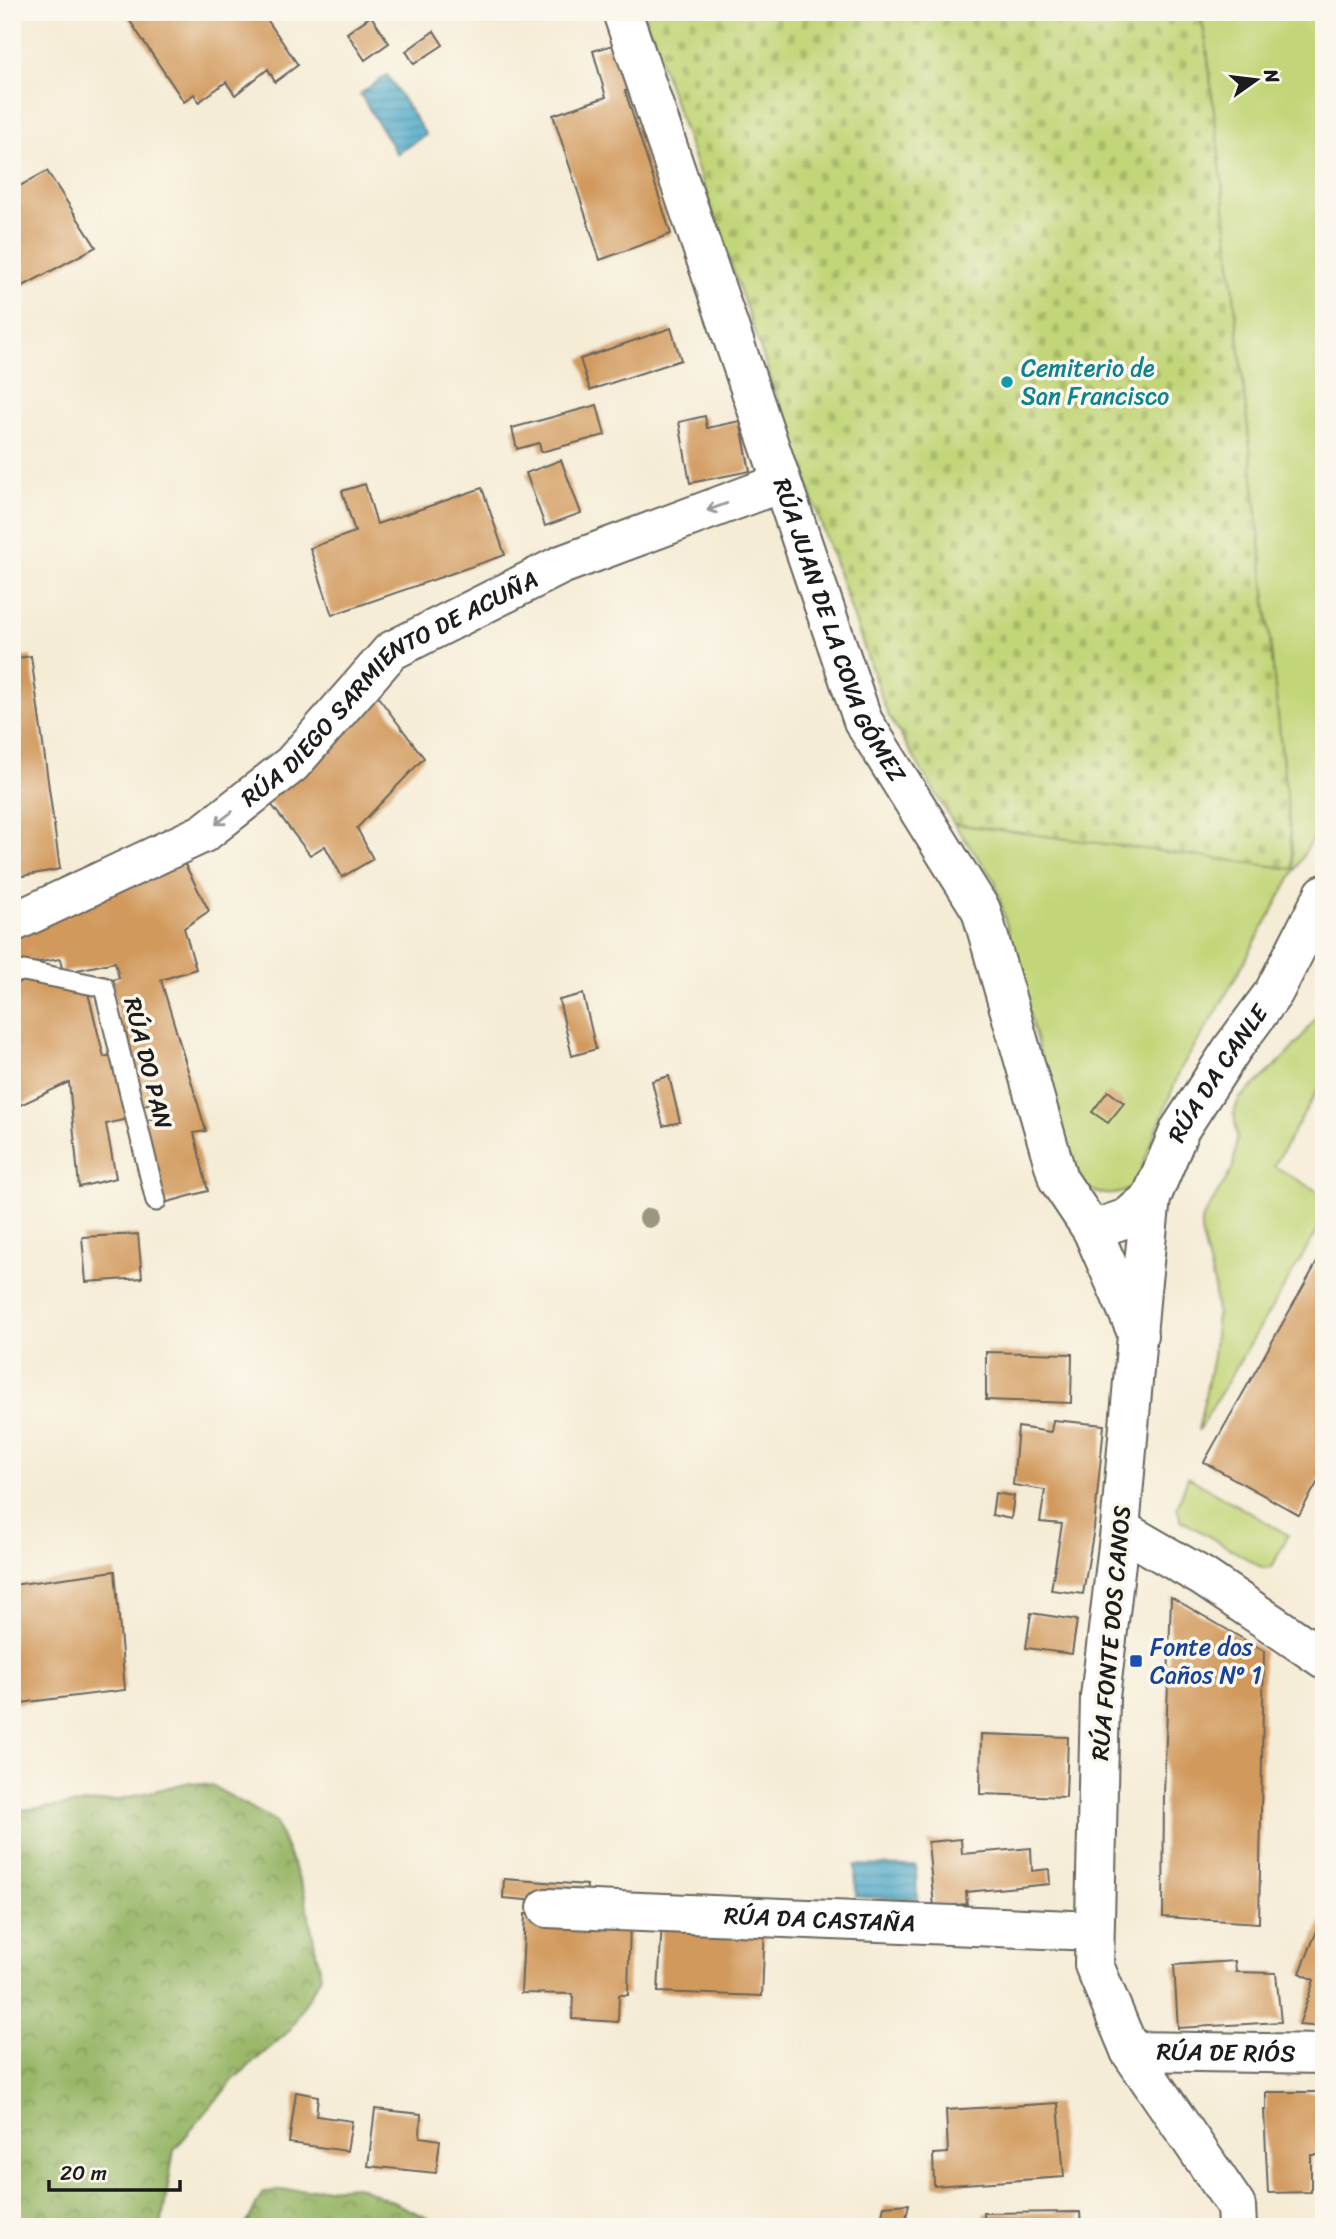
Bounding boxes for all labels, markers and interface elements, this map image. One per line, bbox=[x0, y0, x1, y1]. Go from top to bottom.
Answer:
north arrow bbox=[1220, 46, 1290, 116]
text: N bbox=[1254, 65, 1290, 87]
place label: Cemiterio de San Francisco bbox=[1021, 347, 1169, 417]
marker: Cemiterio de San Francisco bbox=[999, 374, 1015, 390]
street label: RÚA JUAN DE LA COVA GÓMEZ bbox=[761, 472, 918, 792]
one-way arrow bbox=[707, 502, 729, 514]
street label: RÚA DIEGO SARMIENTO DE ACUÑA bbox=[231, 559, 546, 818]
one-way arrow bbox=[215, 811, 233, 826]
street label: RÚA DO PAN bbox=[111, 993, 185, 1134]
street label: RÚA DA CANLE bbox=[1156, 994, 1280, 1149]
street label: RÚA FONTE DOS CANOS bbox=[1079, 1504, 1143, 1762]
place label: Fonte dos Caños Nº 1 bbox=[1150, 1626, 1262, 1696]
marker: Fonte dos Caños Nº 1 bbox=[1128, 1653, 1144, 1669]
street label: RÚA DA CASTAÑA bbox=[723, 1894, 916, 1944]
street label: RÚA DE RIÓS bbox=[1156, 2030, 1296, 2075]
scale bar bbox=[49, 2148, 180, 2192]
text: 20 m bbox=[60, 2154, 107, 2192]

